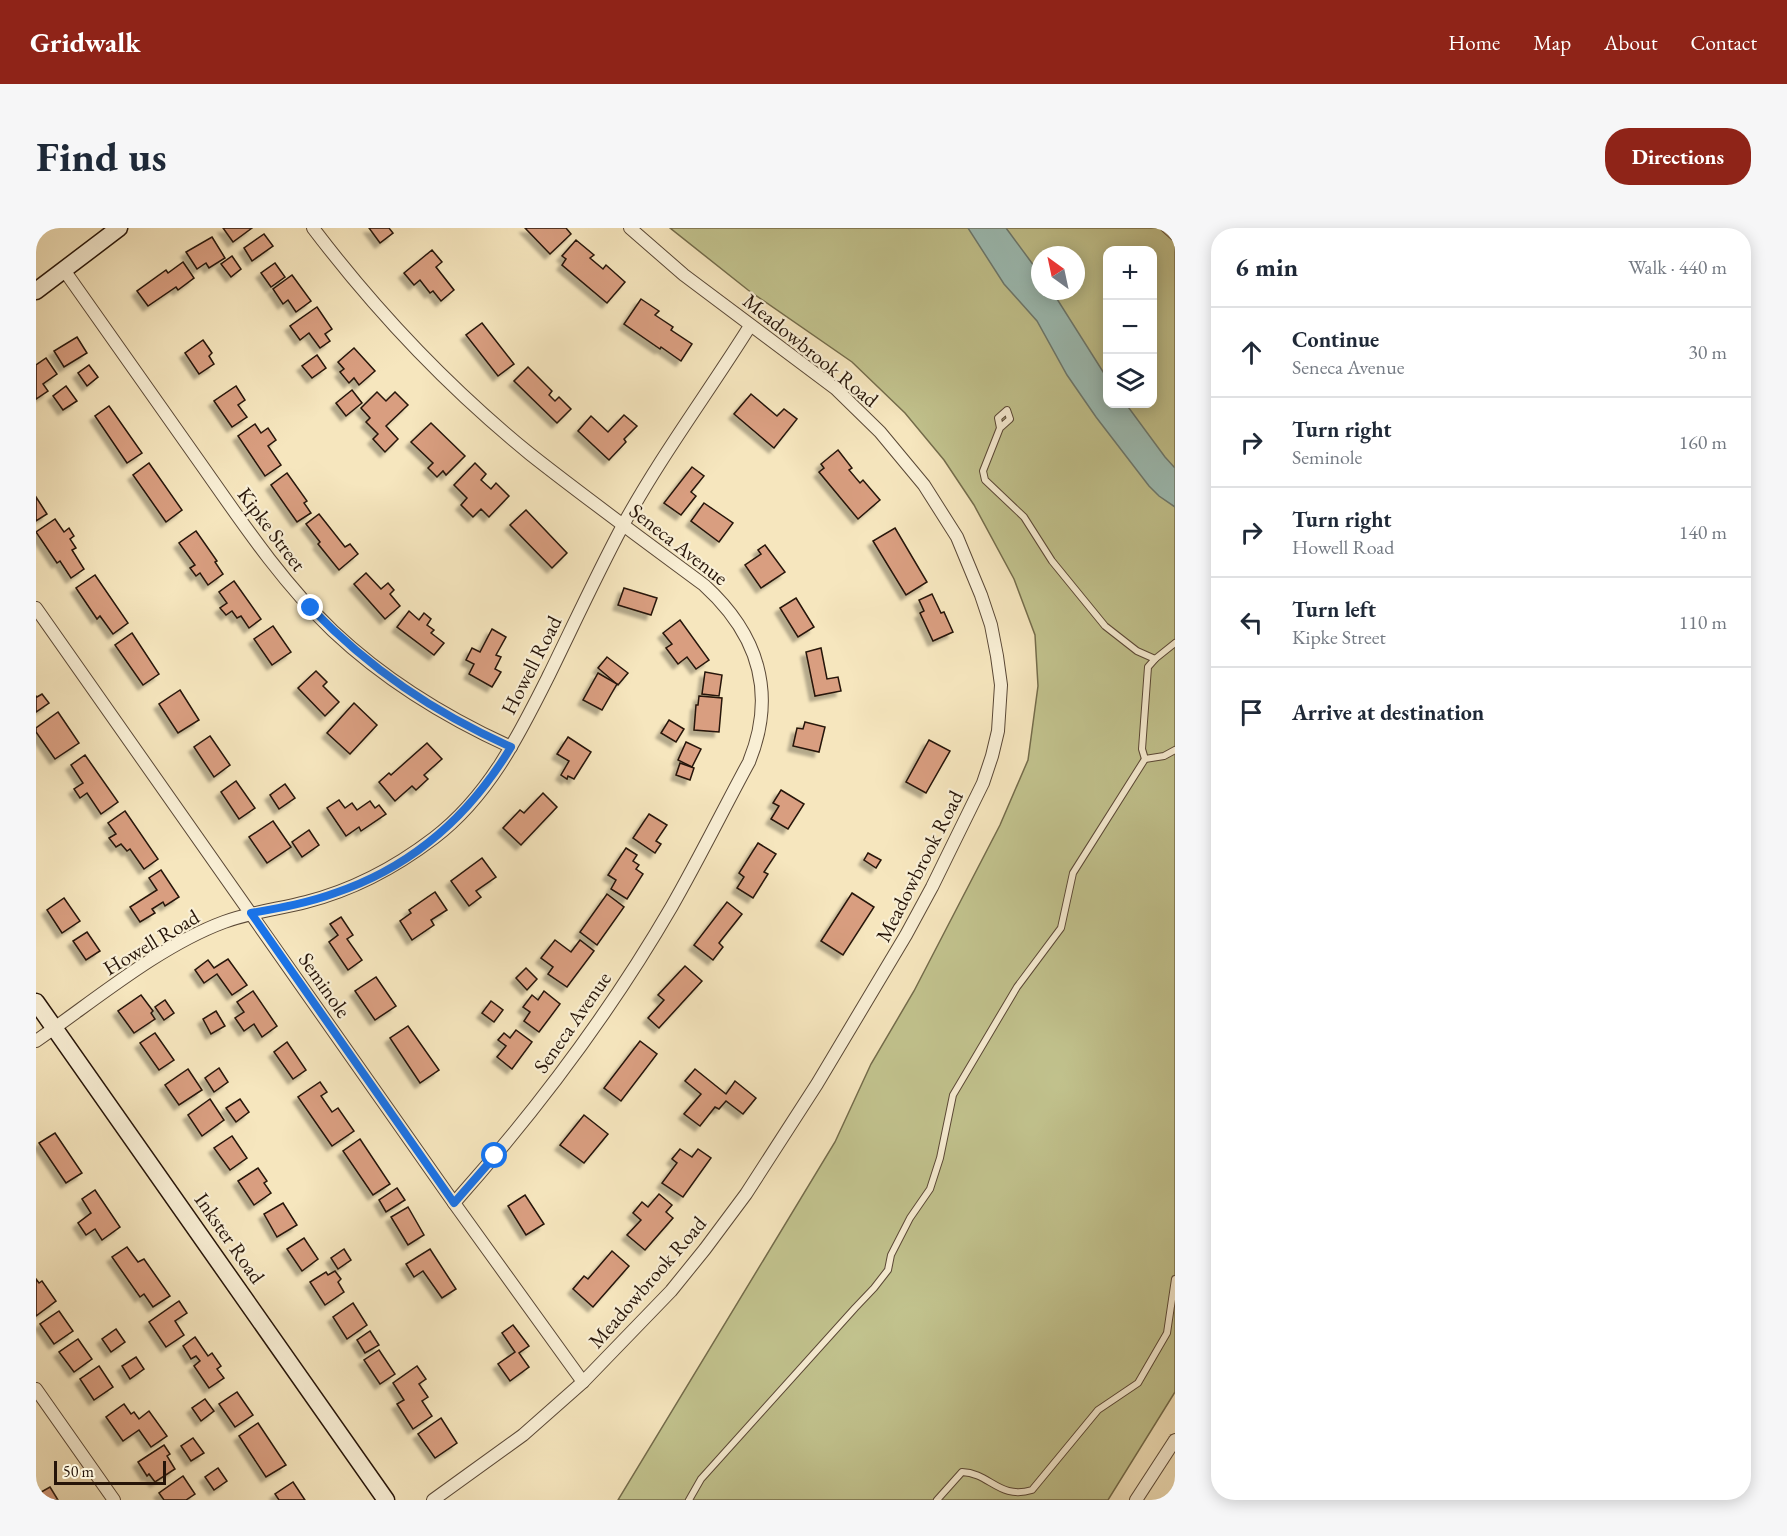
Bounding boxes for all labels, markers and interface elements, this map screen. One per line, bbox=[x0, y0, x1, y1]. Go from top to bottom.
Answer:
text: Gridwalk bbox=[30, 24, 141, 60]
text: Home bbox=[1448, 29, 1500, 56]
text: Map bbox=[1533, 29, 1571, 56]
text: About bbox=[1604, 29, 1657, 56]
text: Contact bbox=[1690, 29, 1757, 56]
button: Directions bbox=[1605, 128, 1751, 185]
text: Find us bbox=[36, 129, 167, 184]
north arrow bbox=[1031, 246, 1085, 300]
map controls bbox=[1103, 246, 1157, 408]
button: + bbox=[1103, 246, 1157, 300]
text: 6 min bbox=[1235, 250, 1298, 284]
text: Walk · 440 m bbox=[1628, 254, 1727, 280]
street label: Meadowbrook Road bbox=[738, 287, 884, 413]
button: − bbox=[1103, 300, 1157, 354]
text: Continue bbox=[1292, 325, 1379, 354]
icon: ahead bbox=[1235, 336, 1268, 369]
text: 30 m bbox=[1688, 339, 1727, 365]
button: layers bbox=[1103, 354, 1157, 408]
text: Seneca Avenue bbox=[1292, 354, 1404, 380]
text: Turn right bbox=[1292, 415, 1391, 444]
icon: right bbox=[1235, 426, 1268, 459]
text: 160 m bbox=[1679, 429, 1727, 455]
text: Seminole bbox=[1292, 444, 1362, 470]
street label: Kipke Street bbox=[232, 482, 313, 577]
street label: Seneca Avenue bbox=[624, 497, 734, 591]
text: Turn right bbox=[1292, 505, 1391, 534]
icon: right bbox=[1235, 516, 1268, 549]
text: 140 m bbox=[1679, 519, 1727, 545]
text: Howell Road bbox=[1292, 534, 1394, 560]
route end bbox=[297, 594, 323, 620]
text: Turn left bbox=[1292, 595, 1376, 624]
icon: left bbox=[1235, 606, 1268, 639]
text: 110 m bbox=[1679, 609, 1727, 635]
street label: Howell Road bbox=[495, 611, 568, 719]
text: Kipke Street bbox=[1292, 624, 1386, 650]
icon: arrive bbox=[1235, 696, 1268, 729]
text: Arrive at destination bbox=[1292, 698, 1484, 727]
street label: Meadowbrook Road bbox=[869, 785, 969, 946]
street label: Howell Road bbox=[98, 903, 204, 981]
street label: Seminole bbox=[293, 947, 357, 1023]
street label: Seneca Avenue bbox=[527, 966, 617, 1078]
route start bbox=[481, 1142, 507, 1168]
street label: Inkster Road bbox=[189, 1187, 271, 1289]
street label: Meadowbrook Road bbox=[582, 1210, 712, 1354]
scale bar bbox=[54, 1458, 166, 1486]
text: 50 m bbox=[63, 1461, 94, 1482]

